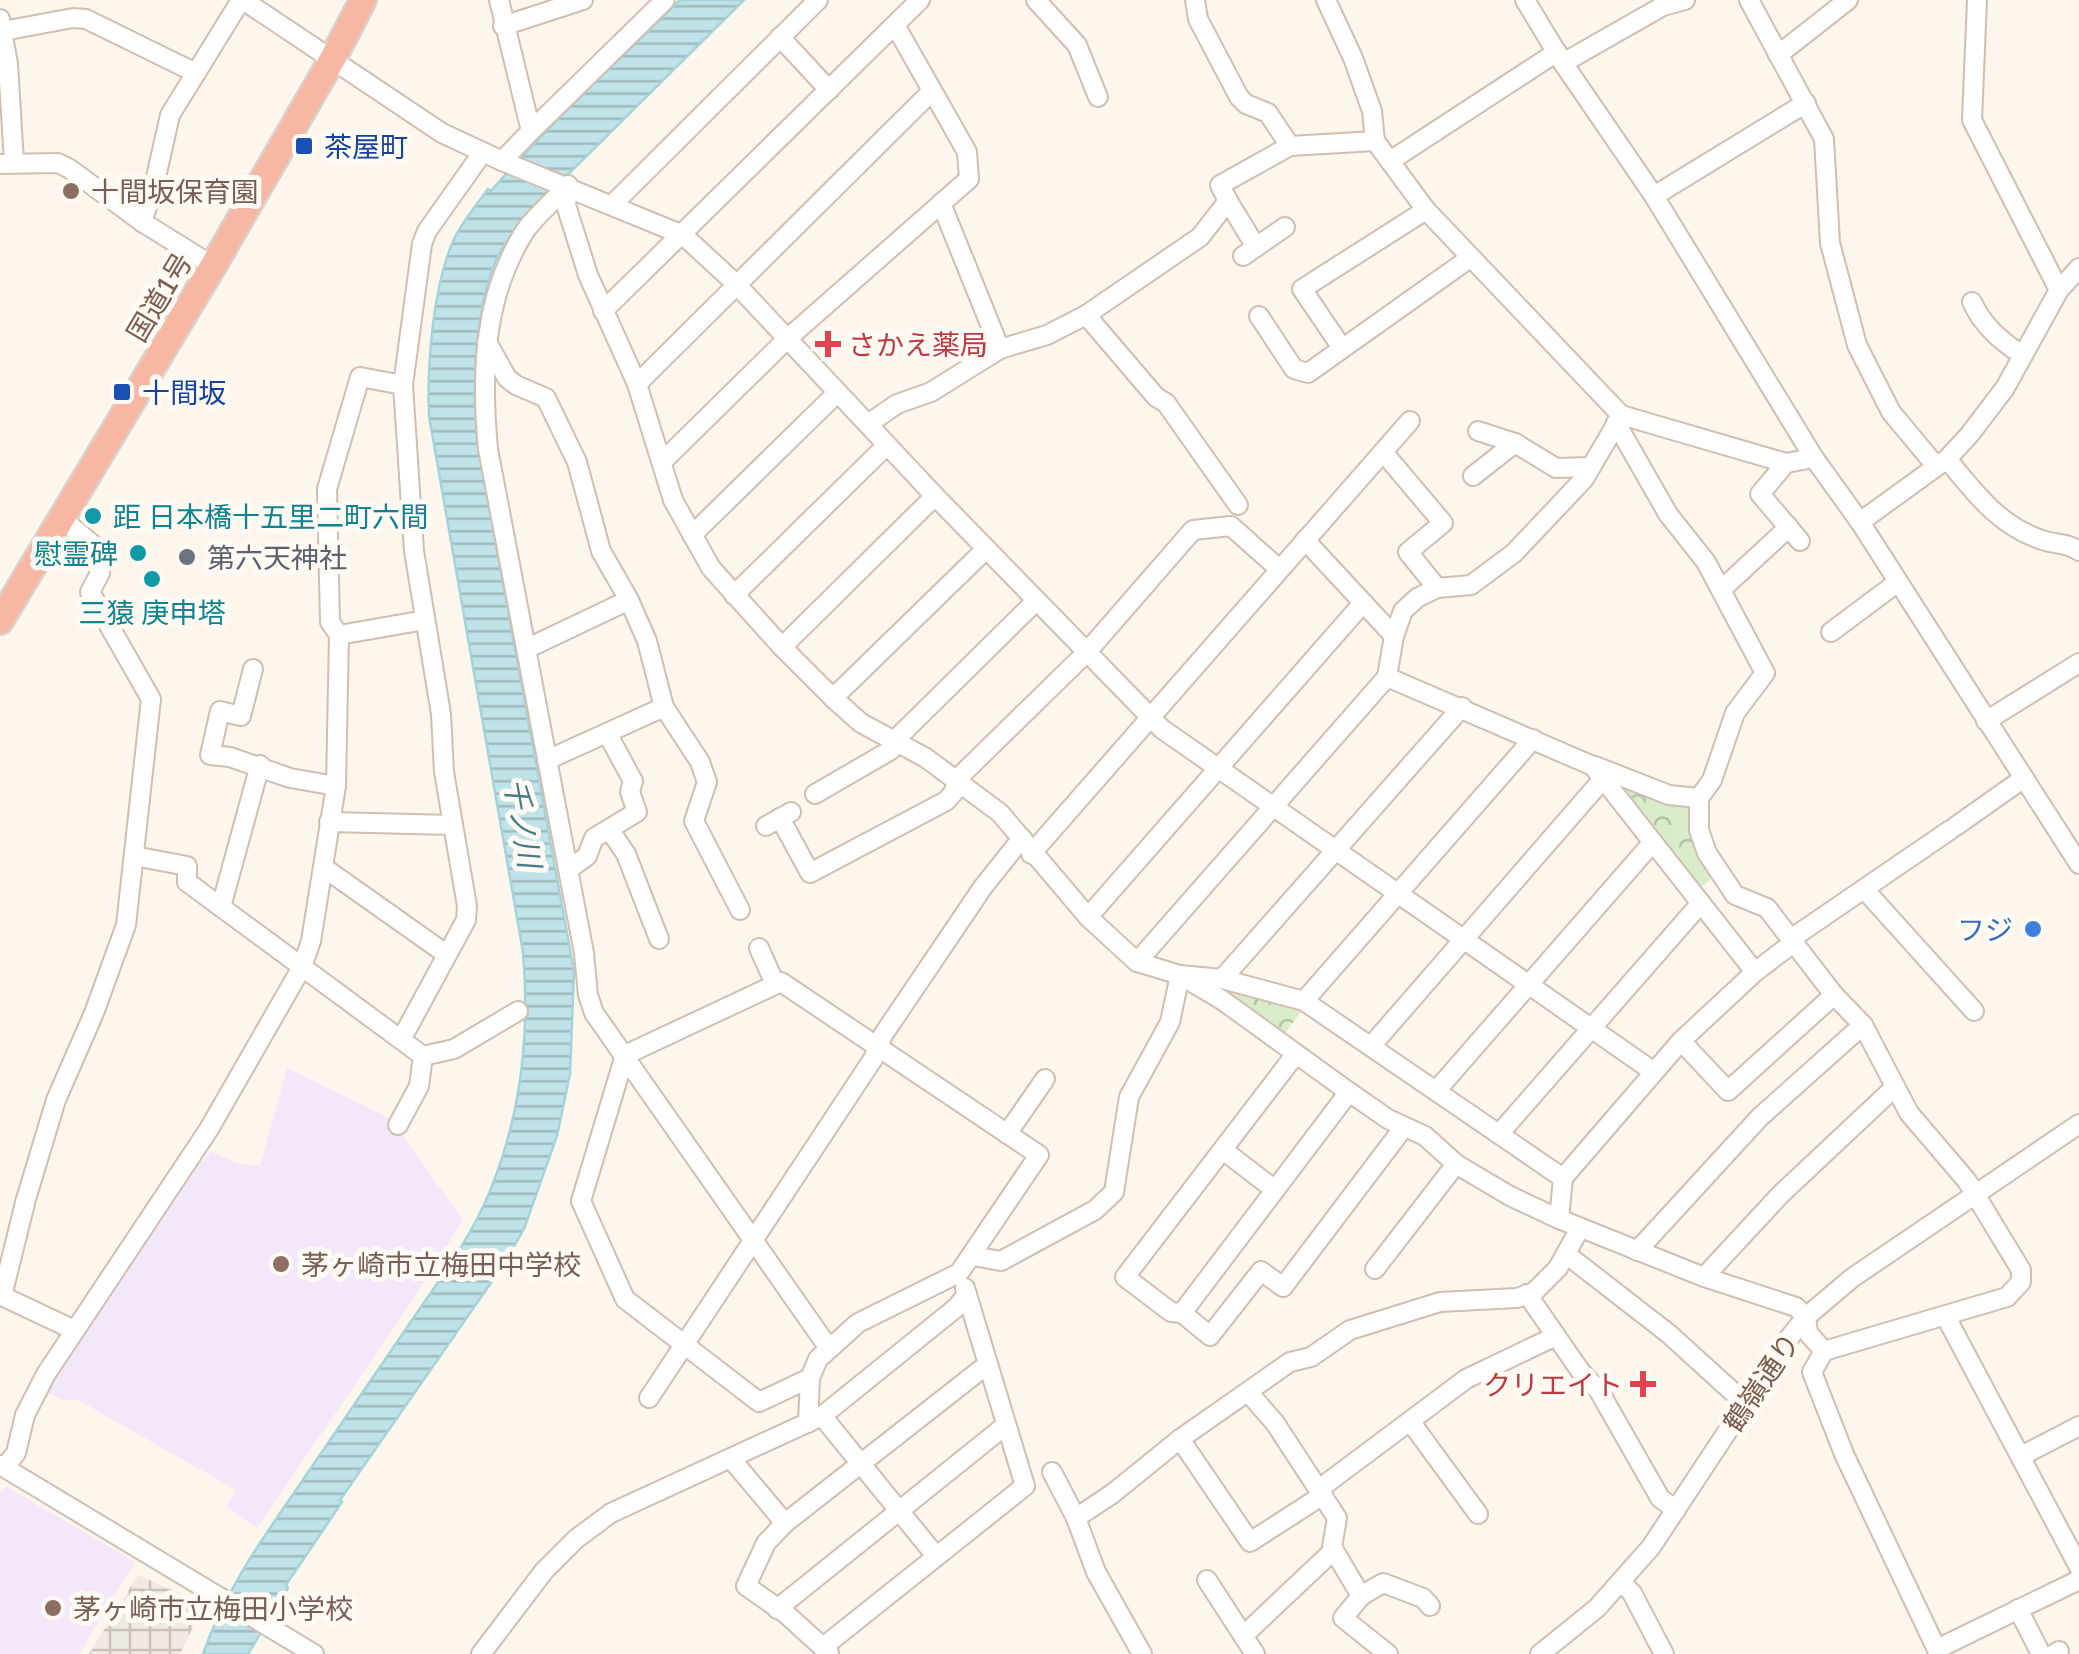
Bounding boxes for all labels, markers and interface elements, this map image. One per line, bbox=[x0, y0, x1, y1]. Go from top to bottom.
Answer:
place label: 茶屋町 bbox=[324, 130, 408, 163]
marker: 茶屋町 bbox=[293, 135, 315, 157]
place label: 十間坂保育園 bbox=[91, 175, 259, 208]
marker: 十間坂保育園 bbox=[60, 180, 82, 202]
street label: 国道1号 bbox=[120, 247, 198, 347]
place label: さかえ薬局 bbox=[848, 328, 988, 361]
marker: さかえ薬局 bbox=[817, 333, 839, 355]
place label: 十間坂 bbox=[142, 376, 226, 409]
marker: 十間坂 bbox=[111, 381, 133, 403]
place label: 距 日本橋十五里二町六間 bbox=[113, 500, 428, 533]
marker: 距 日本橋十五里二町六間 bbox=[82, 505, 104, 527]
place label: 慰霊碑 bbox=[34, 537, 118, 570]
place label: 第六天神社 bbox=[207, 541, 347, 574]
marker: 慰霊碑 bbox=[127, 542, 149, 564]
marker: 第六天神社 bbox=[176, 546, 198, 568]
marker: 三猿 庚申塔 bbox=[141, 568, 163, 590]
place label: 三猿 庚申塔 bbox=[78, 596, 226, 629]
water label: 千ノ川 bbox=[497, 776, 549, 873]
place label: フジ bbox=[1957, 913, 2013, 946]
marker: フジ bbox=[2022, 918, 2044, 940]
place label: 茅ヶ崎市立梅田中学校 bbox=[301, 1248, 581, 1281]
marker: 茅ヶ崎市立梅田中学校 bbox=[270, 1253, 292, 1275]
street label: 鶴嶺通り bbox=[1716, 1326, 1806, 1438]
place label: クリエイト bbox=[1483, 1368, 1623, 1401]
marker: クリエイト bbox=[1632, 1373, 1654, 1395]
place label: 茅ヶ崎市立梅田小学校 bbox=[73, 1592, 353, 1625]
marker: 茅ヶ崎市立梅田小学校 bbox=[42, 1597, 64, 1619]

